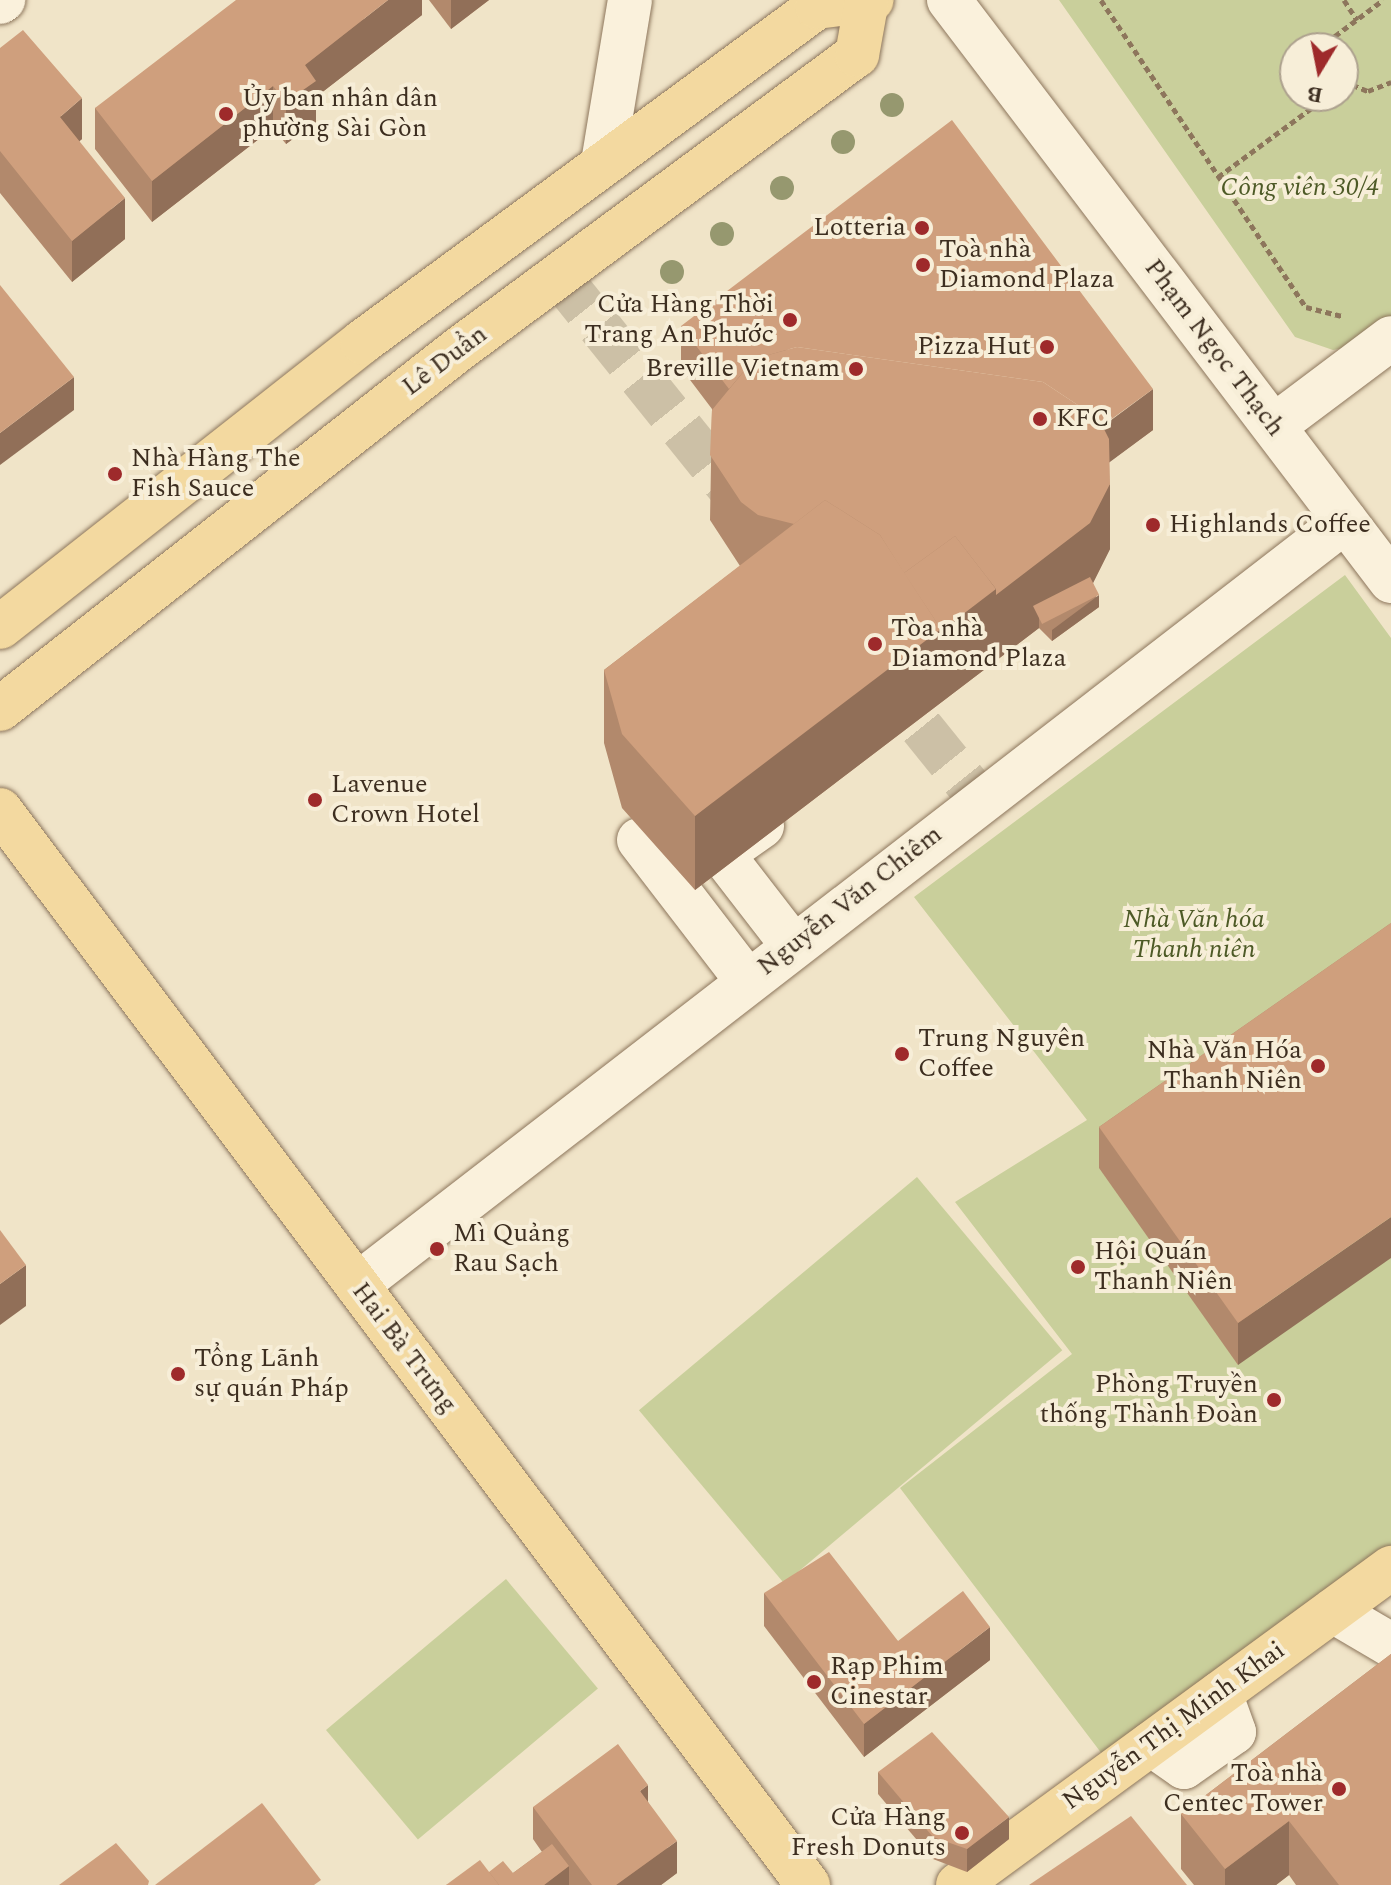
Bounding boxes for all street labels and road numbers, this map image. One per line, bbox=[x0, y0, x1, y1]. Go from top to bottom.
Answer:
street label: Phạm Ngọc Thạch bbox=[1137, 253, 1291, 443]
street label: Lê Duẩn bbox=[396, 319, 494, 403]
street label: Nguyễn Văn Chiêm bbox=[752, 819, 948, 983]
street label: Hai Bà Trưng bbox=[345, 1276, 463, 1420]
street label: Nguyễn Thị Minh Khai bbox=[1057, 1635, 1291, 1817]

